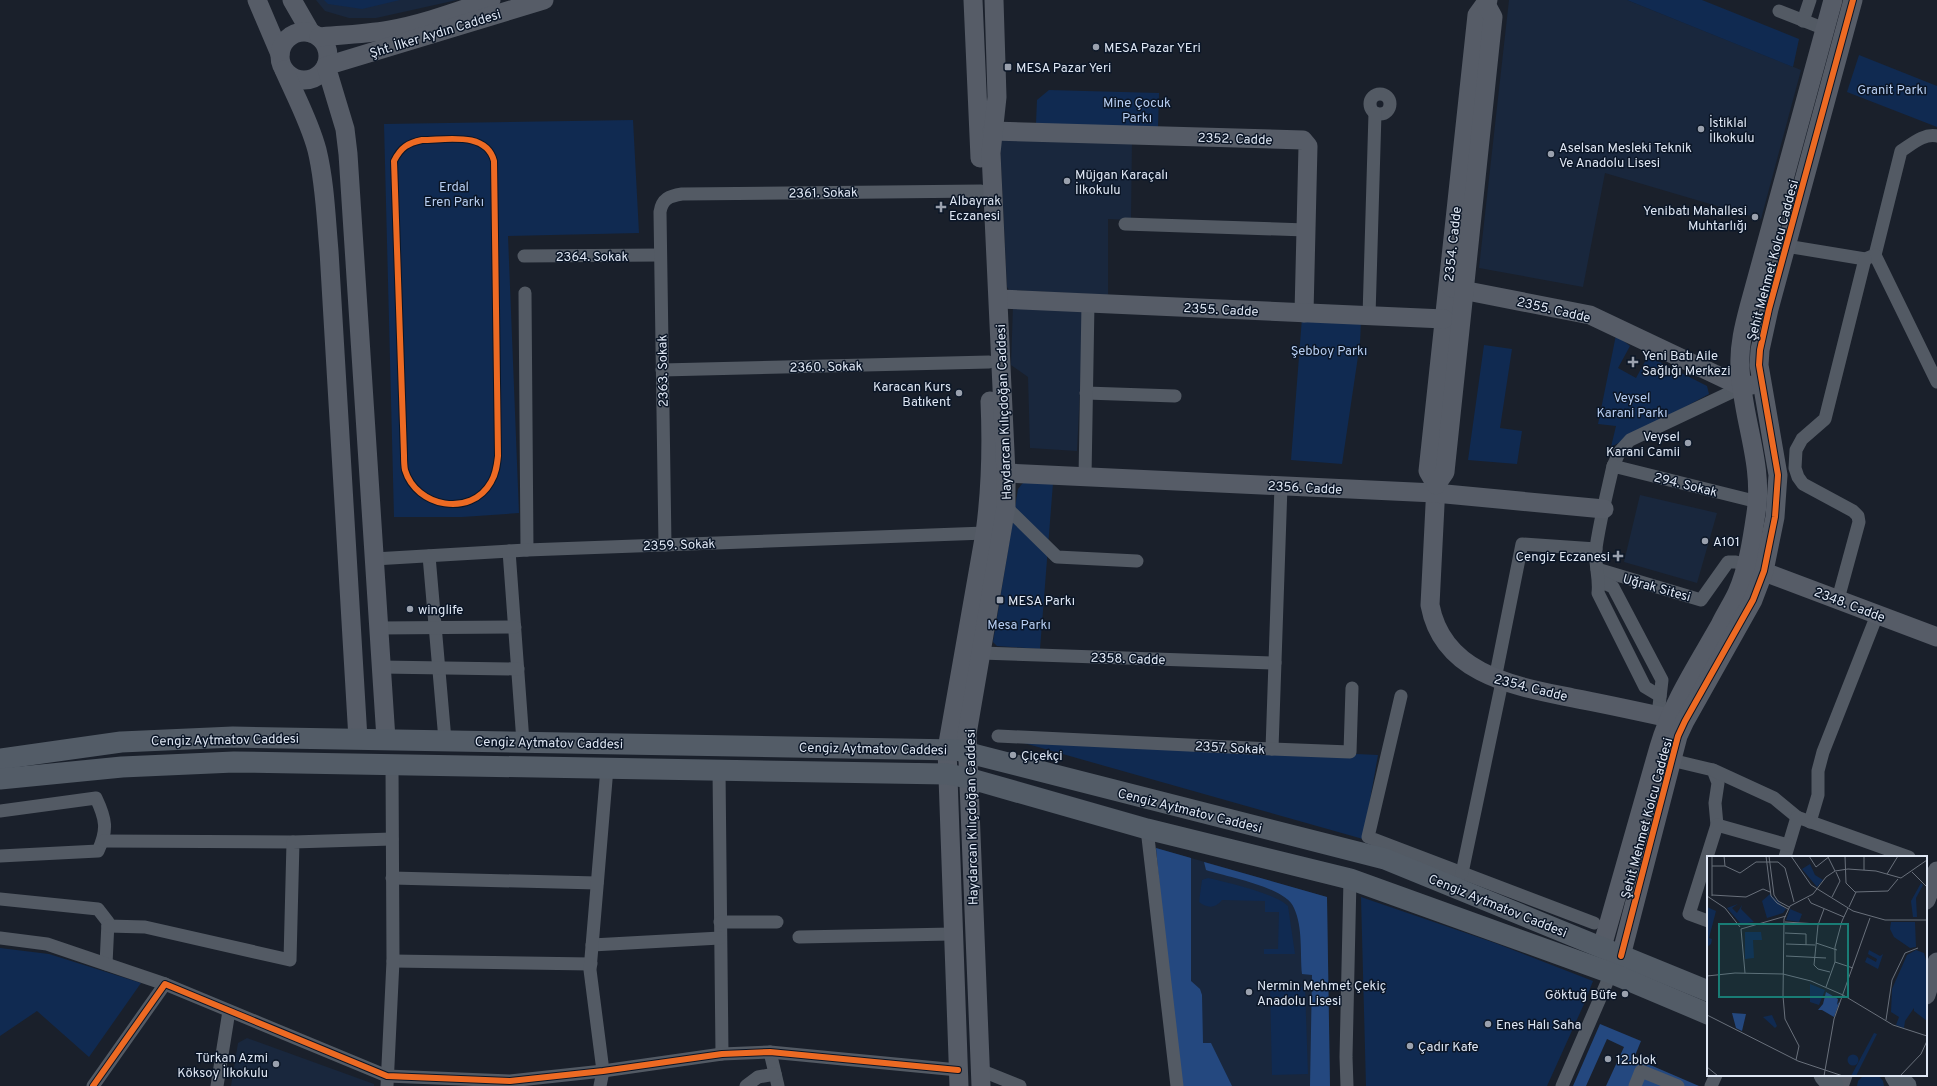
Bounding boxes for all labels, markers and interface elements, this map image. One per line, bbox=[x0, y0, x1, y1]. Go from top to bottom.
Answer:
street label: Şht. İlker Aydın Caddesi bbox=[368, 5, 503, 62]
place label: MESA Pazar YEri bbox=[1104, 41, 1201, 57]
marker: MESA Pazar YEri bbox=[1091, 42, 1101, 52]
place label: MESA Pazar Yeri bbox=[1016, 61, 1111, 77]
marker: MESA Pazar Yeri bbox=[1003, 62, 1013, 72]
park label: Granit Parkı bbox=[1857, 83, 1927, 99]
park label: Mine Çocuk Parkı bbox=[1103, 96, 1171, 127]
place label: İstiklal İlkokulu bbox=[1709, 114, 1755, 147]
marker: İstiklal İlkokulu bbox=[1696, 124, 1706, 134]
street label: 2352. Cadde bbox=[1197, 131, 1273, 149]
place label: Aselsan Mesleki Teknik Ve Anadolu Lisesi bbox=[1559, 141, 1692, 172]
marker: Aselsan Mesleki Teknik Ve Anadolu Lisesi bbox=[1546, 149, 1556, 159]
place label: Müjgan Karaçalı İlkokulu bbox=[1075, 168, 1168, 199]
marker: Müjgan Karaçalı İlkokulu bbox=[1062, 176, 1072, 186]
street label: Şehit Mehmet Kolcu Caddesi bbox=[1745, 178, 1803, 343]
park label: Erdal Eren Parkı bbox=[424, 180, 484, 211]
street label: 2361. Sokak bbox=[788, 185, 858, 203]
place label: Albayrak Eczanesi bbox=[949, 194, 1001, 225]
marker: Albayrak Eczanesi bbox=[936, 202, 946, 212]
place label: Yenibatı Mahallesi Muhtarlığı bbox=[1643, 204, 1747, 235]
street label: 2354. Cadde bbox=[1442, 206, 1466, 282]
marker: Yenibatı Mahallesi Muhtarlığı bbox=[1750, 212, 1760, 222]
street label: 2364. Sokak bbox=[556, 250, 628, 266]
street label: 2355. Cadde bbox=[1515, 295, 1592, 327]
street label: 2355. Cadde bbox=[1183, 301, 1259, 321]
street label: Haydarcan Kılıçdoğan Caddesi bbox=[994, 324, 1016, 500]
street label: 2363. Sokak bbox=[655, 335, 673, 407]
park label: Şebboy Parkı bbox=[1291, 344, 1367, 360]
place label: Yeni Batı Aile Sağlığı Merkezi bbox=[1642, 349, 1731, 380]
marker: Yeni Batı Aile Sağlığı Merkezi bbox=[1627, 356, 1639, 368]
street label: 2360. Sokak bbox=[789, 359, 863, 377]
place label: Karacan Kurs Batıkent bbox=[873, 380, 951, 411]
marker: Karacan Kurs Batıkent bbox=[954, 388, 964, 398]
park label: Veysel Karani Parkı bbox=[1596, 391, 1668, 422]
place label: Veysel Karani Camii bbox=[1606, 430, 1680, 461]
marker: Veysel Karani Camii bbox=[1683, 438, 1693, 448]
street label: 294. Sokak bbox=[1652, 470, 1719, 502]
street label: 2356. Cadde bbox=[1267, 479, 1343, 499]
place label: A101 bbox=[1713, 535, 1740, 551]
marker: A101 bbox=[1700, 536, 1710, 546]
street label: 2359. Sokak bbox=[643, 537, 716, 555]
place label: Cengiz Eczanesi bbox=[1516, 550, 1610, 566]
marker: Cengiz Eczanesi bbox=[1613, 551, 1623, 561]
street label: Uğrak Sitesi bbox=[1621, 572, 1692, 606]
street label: 2348. Cadde bbox=[1812, 585, 1887, 627]
place label: MESA Parkı bbox=[1008, 594, 1075, 610]
marker: MESA Parkı bbox=[995, 595, 1005, 605]
place label: winglife bbox=[418, 603, 463, 619]
marker: winglife bbox=[405, 604, 415, 614]
park label: Mesa Parkı bbox=[987, 618, 1051, 634]
street label: 2358. Cadde bbox=[1090, 651, 1166, 669]
street label: 2354. Cadde bbox=[1492, 672, 1569, 706]
street label: Haydarcan Kılıçdoğan Caddesi bbox=[963, 729, 983, 905]
street label: Cengiz Aytmatov Caddesi bbox=[151, 732, 299, 750]
street label: Cengiz Aytmatov Caddesi bbox=[475, 735, 623, 753]
street label: Şehit Mehmet Kolcu Caddesi bbox=[1619, 736, 1677, 901]
street label: 2357. Sokak bbox=[1194, 739, 1266, 759]
street label: Cengiz Aytmatov Caddesi bbox=[799, 741, 947, 759]
place label: Çiçekçi bbox=[1021, 749, 1063, 765]
marker: Çiçekçi bbox=[1008, 750, 1018, 760]
street label: Cengiz Aytmatov Caddesi bbox=[1116, 786, 1263, 838]
inset map bbox=[1707, 856, 1927, 1076]
street label: Cengiz Aytmatov Caddesi bbox=[1426, 872, 1569, 942]
place label: Nermin Mehmet Çekiç Anadolu Lisesi bbox=[1257, 979, 1386, 1010]
marker: Nermin Mehmet Çekiç Anadolu Lisesi bbox=[1244, 987, 1254, 997]
place label: Göktuğ Büfe bbox=[1545, 988, 1617, 1004]
marker: Göktuğ Büfe bbox=[1620, 989, 1630, 999]
place label: Enes Halı Saha bbox=[1496, 1018, 1581, 1034]
marker: Enes Halı Saha bbox=[1483, 1019, 1493, 1029]
place label: Çadır Kafe bbox=[1418, 1040, 1478, 1056]
marker: Çadır Kafe bbox=[1405, 1041, 1415, 1051]
place label: Türkan Azmi Köksoy İlkokulu bbox=[177, 1051, 268, 1082]
place label: 12.blok bbox=[1616, 1053, 1657, 1069]
marker: 12.blok bbox=[1603, 1054, 1613, 1064]
marker: Türkan Azmi Köksoy İlkokulu bbox=[271, 1059, 281, 1069]

